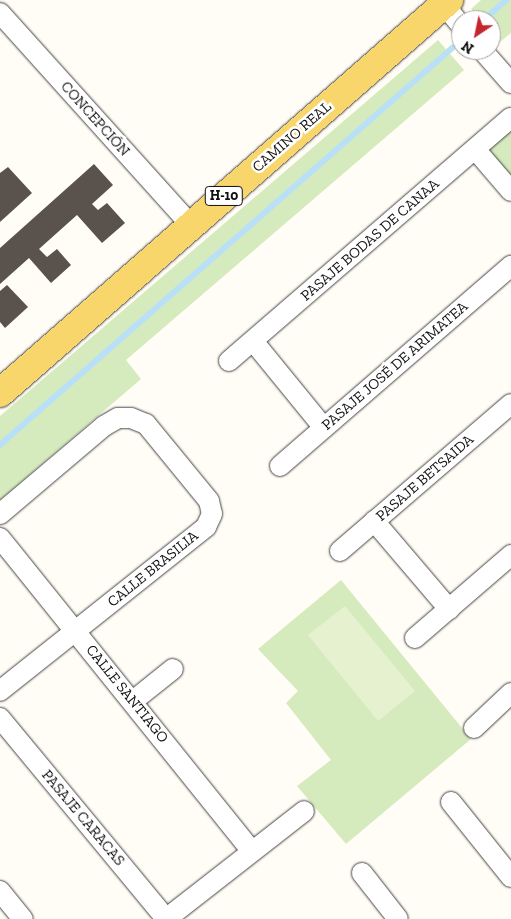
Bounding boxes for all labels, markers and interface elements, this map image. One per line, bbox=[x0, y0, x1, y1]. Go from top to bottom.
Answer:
north arrow bbox=[451, 10, 501, 60]
text: N bbox=[459, 37, 477, 57]
street label: CONCEPCIÓN bbox=[57, 78, 133, 160]
street label: CAMINO REAL bbox=[249, 98, 335, 176]
street label: PASAJE BODAS DE CANAA bbox=[297, 175, 443, 305]
road number: H-10 bbox=[204, 185, 244, 208]
street label: PASAJE JOSÉ DE ARIMATEA bbox=[318, 297, 472, 435]
street label: PASAJE BETSAIDA bbox=[373, 431, 477, 525]
street label: CALLE BRASILIA bbox=[104, 527, 202, 611]
street label: CALLE SANTIAGO bbox=[82, 641, 172, 747]
street label: PASAJE CARACAS bbox=[38, 766, 128, 870]

